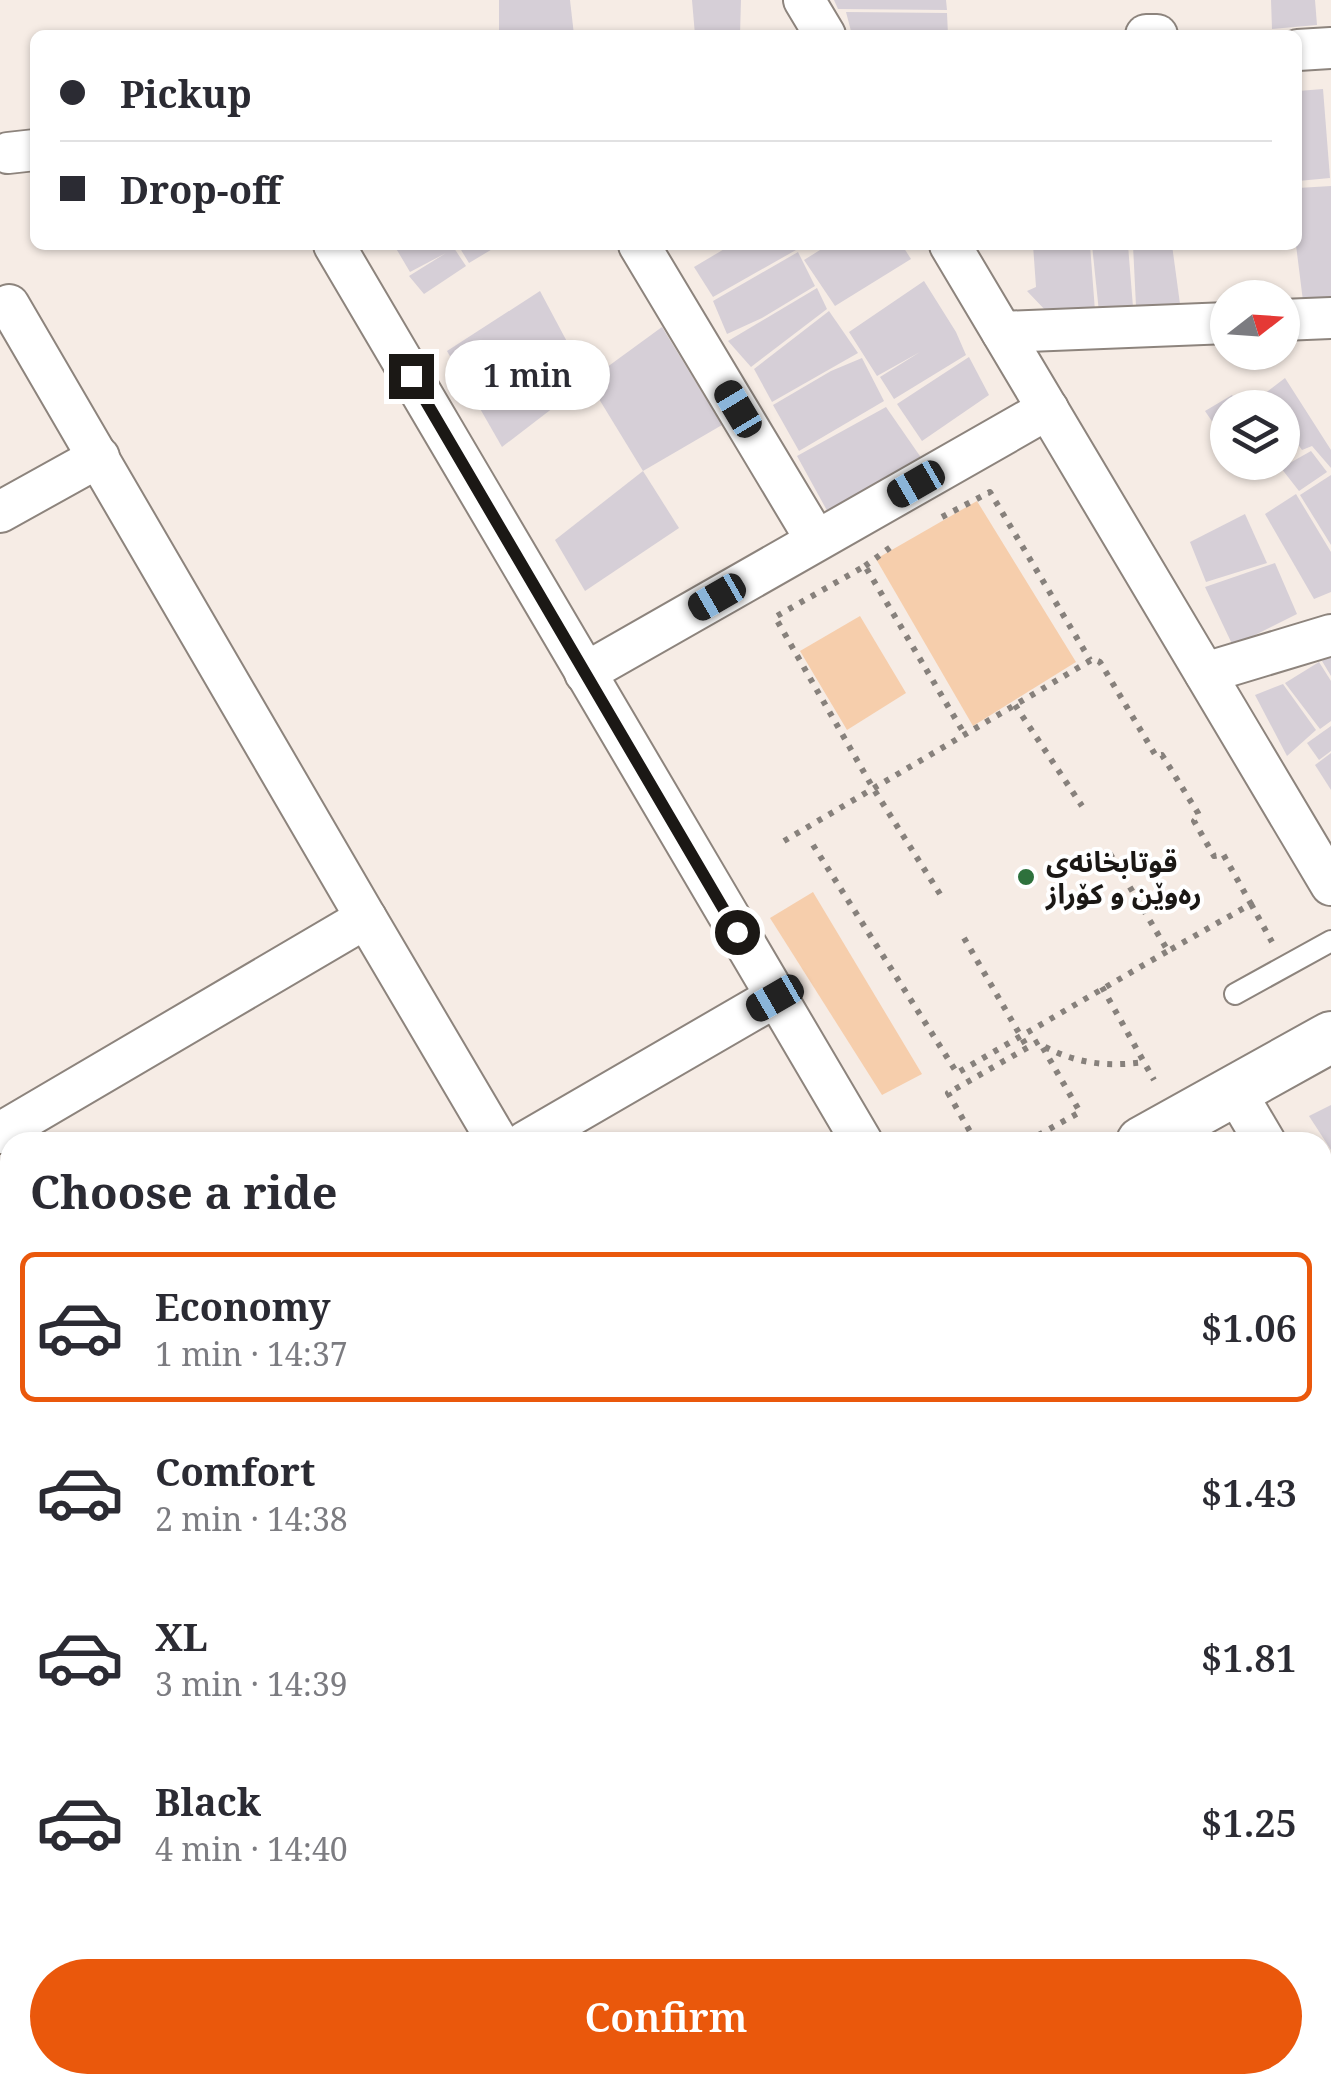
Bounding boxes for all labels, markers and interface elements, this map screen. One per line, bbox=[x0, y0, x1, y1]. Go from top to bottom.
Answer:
text: Pickup bbox=[120, 67, 252, 119]
text: Drop-off bbox=[120, 163, 281, 215]
north arrow bbox=[1210, 280, 1300, 370]
map controls bbox=[1210, 280, 1300, 480]
callout: 1 min bbox=[446, 341, 611, 411]
text: 1 min bbox=[483, 353, 572, 396]
route end bbox=[389, 354, 434, 399]
car bbox=[710, 376, 766, 442]
button: layers bbox=[1210, 390, 1300, 480]
car bbox=[883, 456, 949, 512]
car bbox=[684, 569, 750, 625]
place label: قوتابخانەی رەوێن و کۆراز bbox=[1045, 842, 1202, 912]
marker: قوتابخانەی رەوێن و کۆراز bbox=[1015, 866, 1037, 888]
route start bbox=[715, 910, 760, 955]
car bbox=[742, 970, 808, 1026]
text: Choose a ride bbox=[30, 1161, 338, 1222]
text: Economy bbox=[155, 1280, 331, 1332]
icon: car bbox=[35, 1282, 125, 1372]
text: $1.06 bbox=[1201, 1301, 1297, 1353]
text: 1 min · 14:37 bbox=[155, 1332, 348, 1375]
text: Comfort bbox=[155, 1445, 315, 1497]
icon: car bbox=[35, 1447, 125, 1537]
text: $1.43 bbox=[1201, 1466, 1297, 1518]
text: 2 min · 14:38 bbox=[155, 1497, 348, 1540]
text: XL bbox=[155, 1610, 208, 1662]
icon: car bbox=[35, 1612, 125, 1702]
text: $1.81 bbox=[1201, 1631, 1297, 1683]
text: 3 min · 14:39 bbox=[155, 1662, 348, 1705]
text: Black bbox=[155, 1775, 261, 1827]
icon: car bbox=[35, 1777, 125, 1867]
text: $1.25 bbox=[1201, 1796, 1297, 1848]
text: 4 min · 14:40 bbox=[155, 1827, 348, 1870]
button: Confirm bbox=[30, 1959, 1302, 2074]

